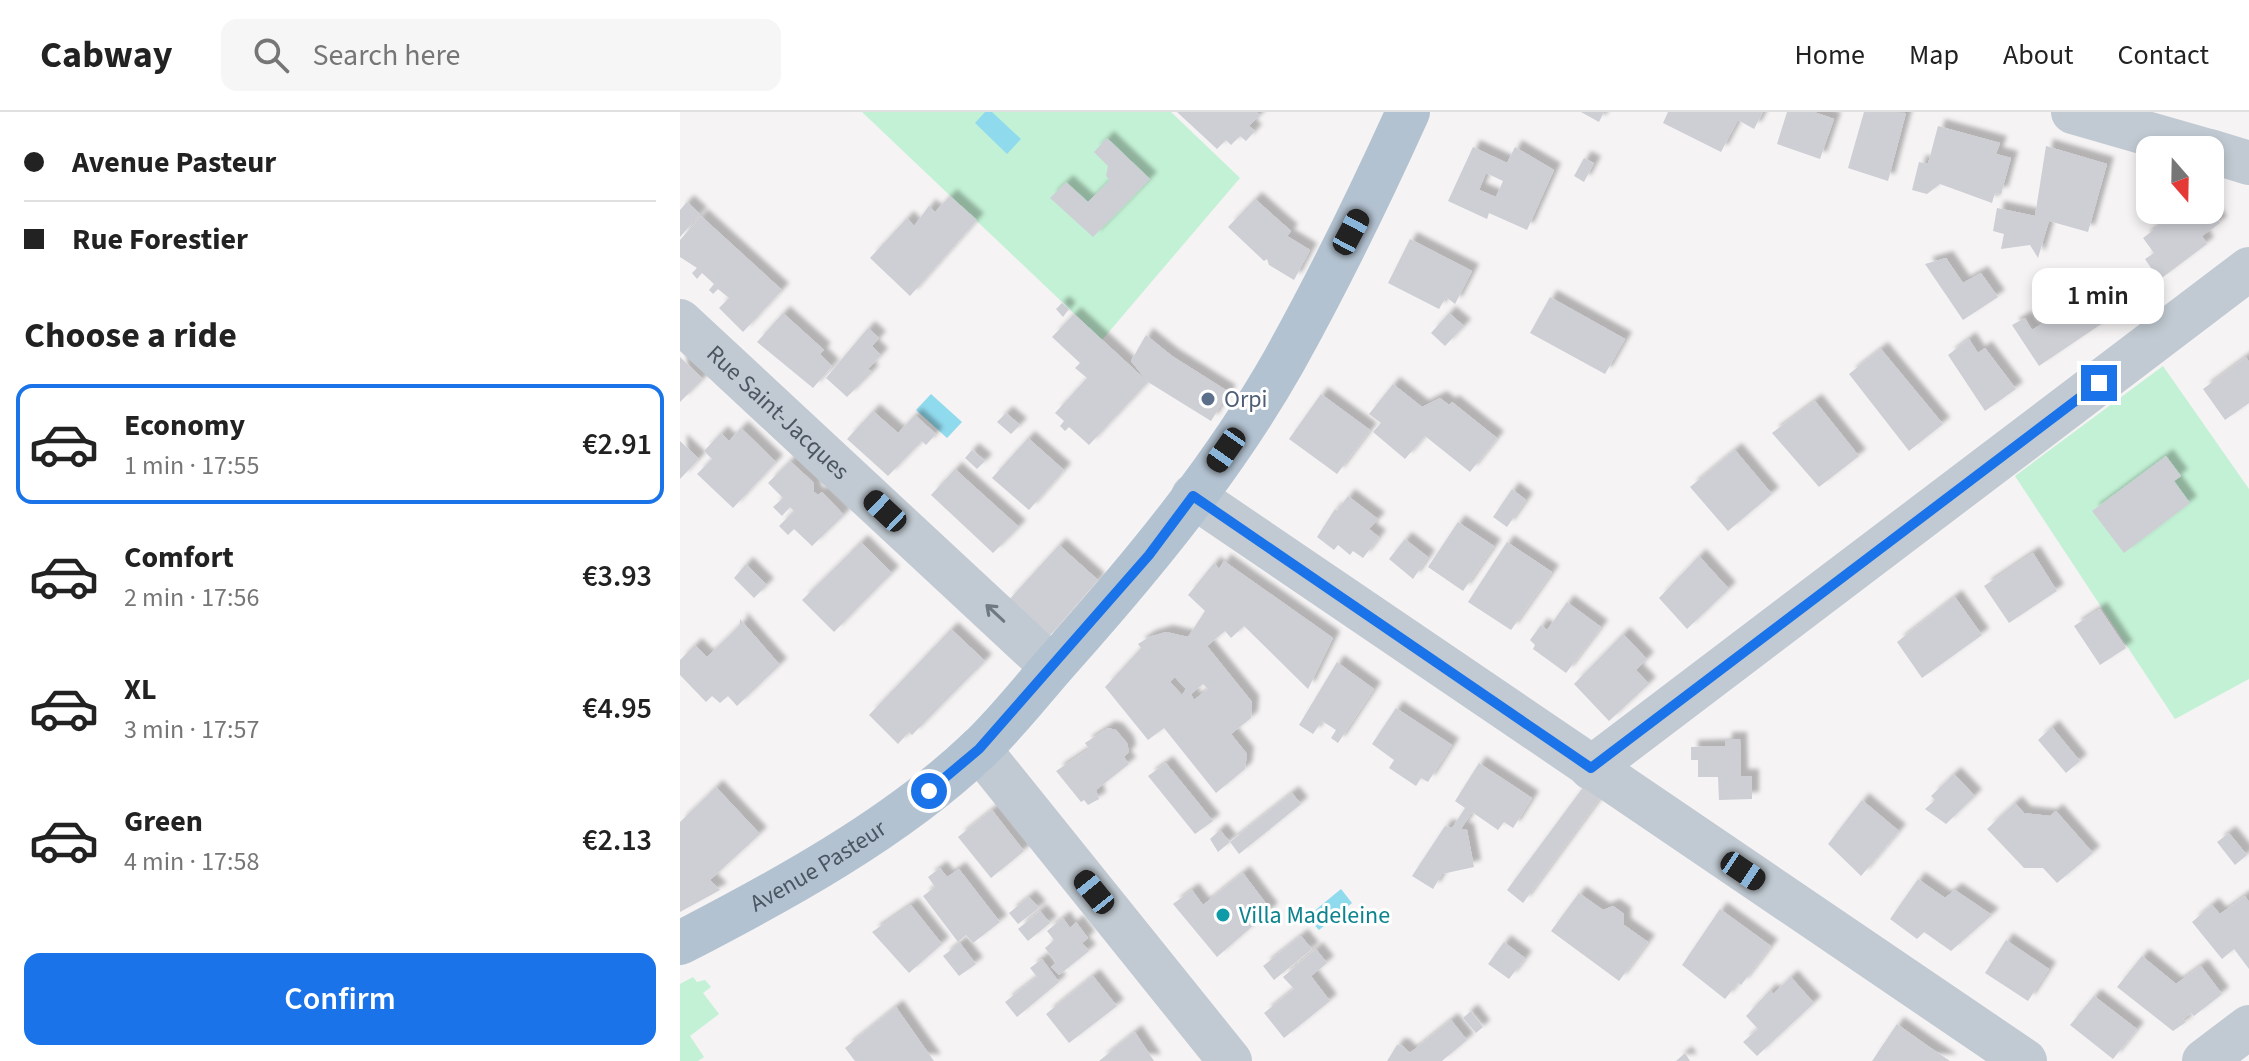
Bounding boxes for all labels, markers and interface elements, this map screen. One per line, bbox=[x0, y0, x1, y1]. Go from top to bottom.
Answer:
search box bbox=[221, 19, 781, 91]
text: Cabway bbox=[40, 28, 173, 82]
icon: search bbox=[249, 33, 293, 77]
text: Search here bbox=[313, 34, 460, 77]
text: Home bbox=[1794, 35, 1865, 75]
text: Map bbox=[1909, 35, 1959, 75]
text: About bbox=[2003, 35, 2074, 75]
text: Contact bbox=[2118, 35, 2209, 75]
north arrow bbox=[2136, 136, 2224, 224]
map controls bbox=[2136, 136, 2224, 224]
text: Avenue Pasteur bbox=[72, 141, 276, 184]
car bbox=[1329, 205, 1373, 259]
text: Rue Forestier bbox=[72, 218, 248, 261]
callout: 1 min bbox=[2033, 267, 2165, 323]
text: 1 min bbox=[2067, 277, 2129, 314]
text: Choose a ride bbox=[24, 310, 237, 361]
street label: Rue Saint-Jacques bbox=[698, 337, 857, 488]
route end bbox=[2081, 365, 2117, 401]
place label: Orpi bbox=[1224, 382, 1268, 417]
marker: Orpi bbox=[1199, 390, 1217, 408]
text: Economy bbox=[124, 404, 245, 447]
icon: car bbox=[28, 408, 100, 480]
text: €2.91 bbox=[582, 423, 652, 466]
car bbox=[1202, 423, 1250, 477]
text: 1 min · 17:55 bbox=[124, 447, 259, 484]
car bbox=[859, 486, 911, 536]
text: Comfort bbox=[124, 536, 234, 579]
icon: car bbox=[28, 540, 100, 612]
text: €3.93 bbox=[582, 555, 652, 598]
text: 2 min · 17:56 bbox=[124, 579, 259, 616]
one-way arrow bbox=[986, 605, 1006, 623]
text: XL bbox=[124, 668, 157, 711]
icon: car bbox=[28, 672, 100, 744]
text: €4.95 bbox=[582, 687, 652, 730]
text: 3 min · 17:57 bbox=[124, 711, 259, 748]
route start bbox=[911, 773, 947, 809]
text: Green bbox=[124, 800, 203, 843]
icon: car bbox=[28, 804, 100, 876]
street label: Avenue Pasteur bbox=[743, 811, 894, 921]
text: €2.13 bbox=[582, 819, 652, 862]
text: 4 min · 17:58 bbox=[124, 843, 259, 880]
car bbox=[1716, 848, 1770, 894]
car bbox=[1070, 866, 1118, 918]
place label: Villa Madeleine bbox=[1239, 898, 1390, 933]
marker: Villa Madeleine bbox=[1214, 906, 1232, 924]
button: Confirm bbox=[24, 953, 656, 1045]

